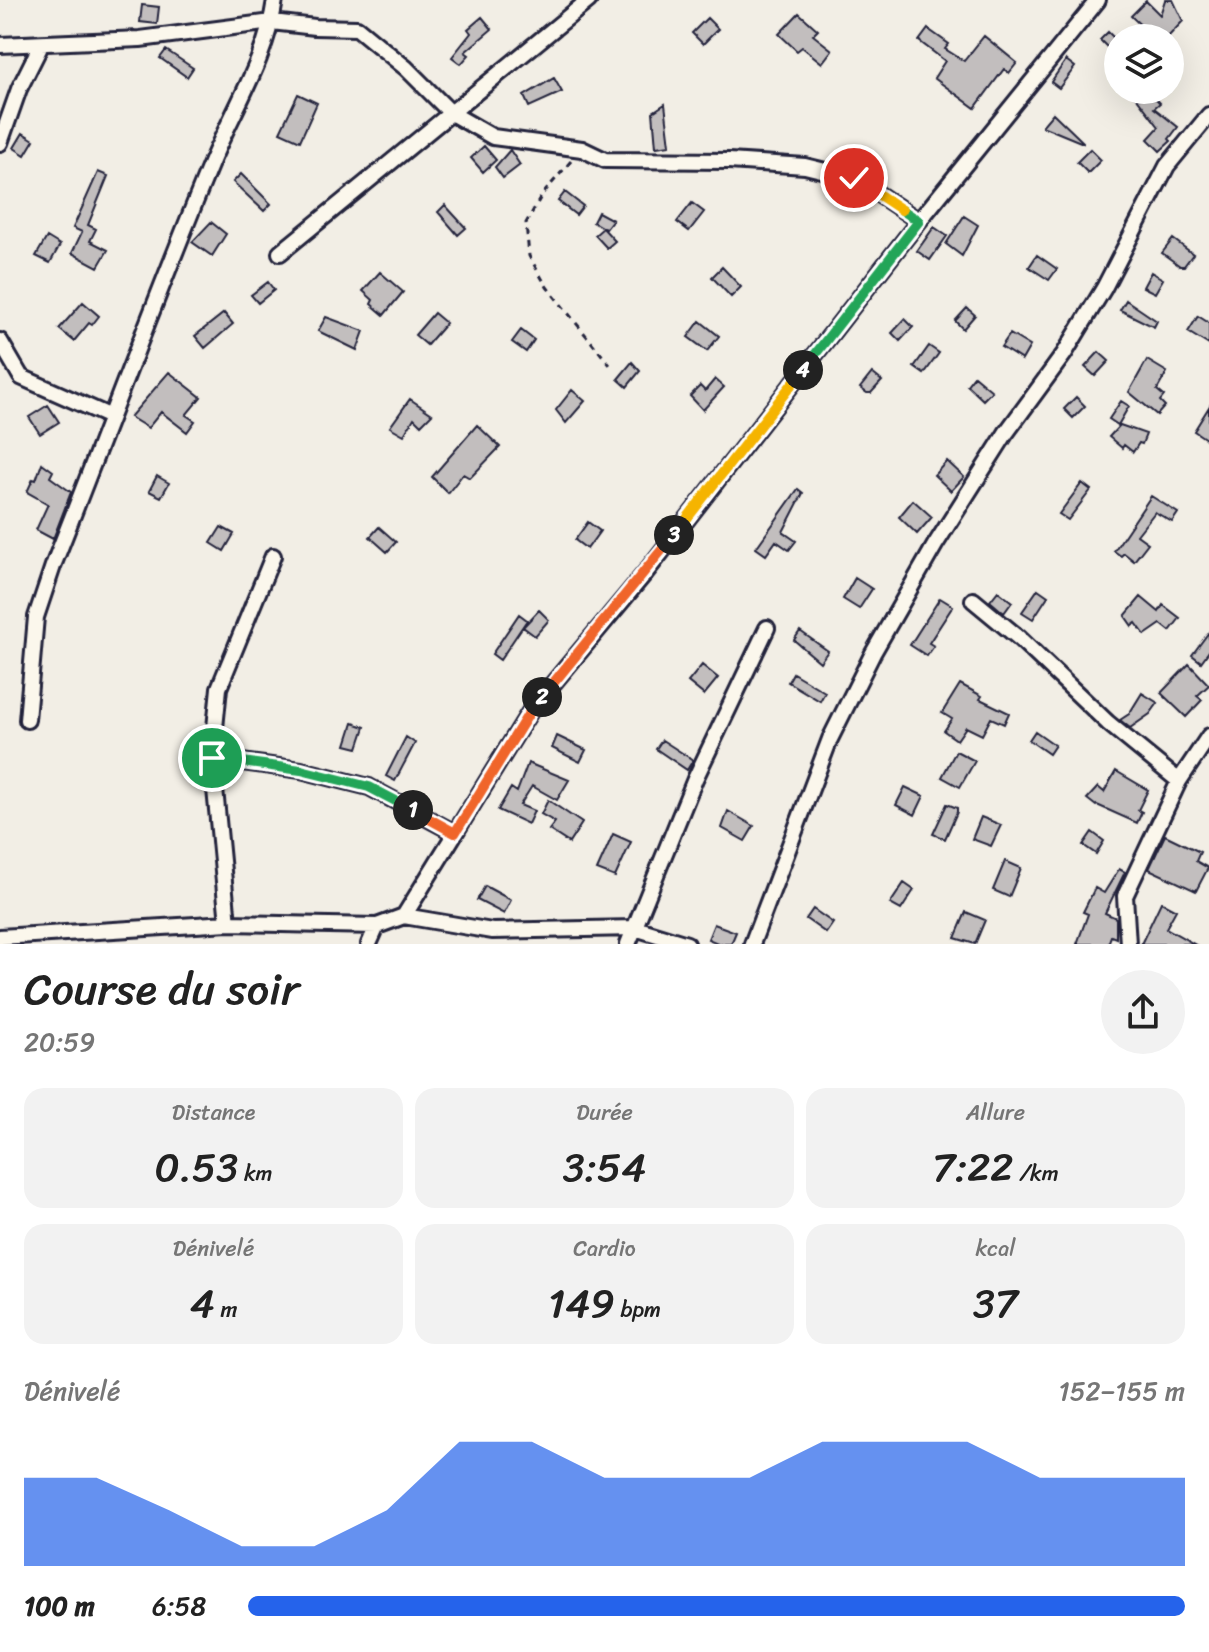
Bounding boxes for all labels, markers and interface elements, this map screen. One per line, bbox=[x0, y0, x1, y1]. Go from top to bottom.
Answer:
map controls bbox=[1104, 24, 1184, 104]
button: layers bbox=[1104, 24, 1184, 104]
pin bbox=[820, 144, 888, 212]
icon: check bbox=[832, 156, 876, 200]
pin: 4 bbox=[783, 350, 823, 390]
text: 4 bbox=[796, 350, 810, 389]
pin: 3 bbox=[654, 515, 694, 555]
text: 3 bbox=[668, 515, 680, 554]
pin: 2 bbox=[522, 677, 562, 717]
text: 2 bbox=[536, 677, 548, 716]
pin bbox=[178, 724, 246, 792]
icon: arrive bbox=[190, 736, 234, 780]
pin: 1 bbox=[393, 790, 433, 830]
text: 1 bbox=[408, 790, 418, 829]
text: Course du soir bbox=[24, 950, 299, 1028]
button: share bbox=[1101, 970, 1185, 1054]
text: 20:59 bbox=[24, 1019, 95, 1065]
text: Distance bbox=[172, 1093, 255, 1132]
text: Durée bbox=[576, 1093, 633, 1132]
text: Allure bbox=[966, 1093, 1025, 1132]
text: 0.53 bbox=[154, 1132, 238, 1203]
text: 3:54 bbox=[563, 1132, 646, 1203]
text: 7:22 bbox=[932, 1132, 1013, 1203]
text: km bbox=[238, 1154, 273, 1193]
text: /km bbox=[1013, 1154, 1059, 1193]
text: Dénivelé bbox=[173, 1229, 254, 1268]
text: Cardio bbox=[573, 1229, 636, 1268]
text: kcal bbox=[976, 1229, 1015, 1268]
text: 4 bbox=[190, 1268, 215, 1339]
text: 149 bbox=[548, 1268, 615, 1339]
text: 37 bbox=[973, 1268, 1018, 1339]
text: m bbox=[215, 1290, 237, 1329]
text: bpm bbox=[615, 1290, 661, 1329]
text: Dénivelé bbox=[24, 1368, 120, 1414]
text: 152–155 m bbox=[1059, 1368, 1185, 1414]
text: 100 m bbox=[24, 1583, 95, 1629]
text: 6:58 bbox=[152, 1583, 206, 1629]

